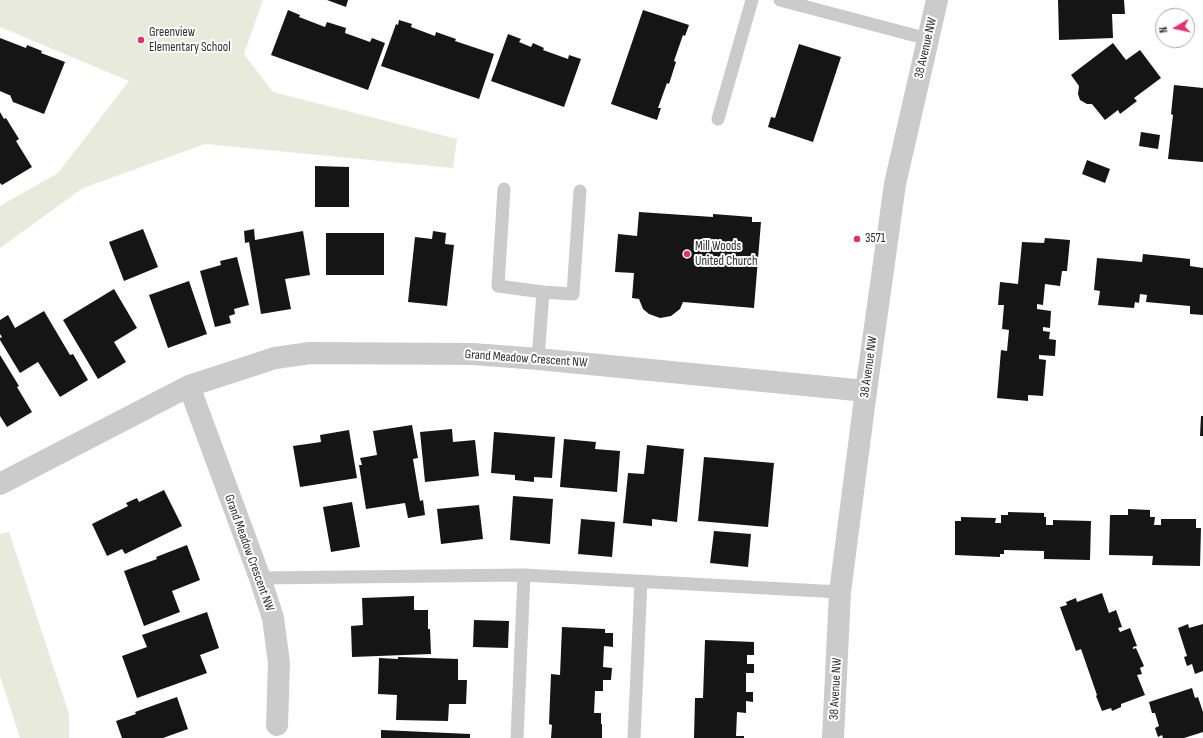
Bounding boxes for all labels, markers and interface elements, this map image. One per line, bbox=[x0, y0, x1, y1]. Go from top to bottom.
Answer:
north arrow bbox=[1155, 8, 1195, 48]
street label: 38 Avenue NW bbox=[911, 16, 941, 80]
place label: Greenview Elementary School bbox=[149, 25, 231, 56]
text: N bbox=[1157, 26, 1171, 34]
marker: Greenview Elementary School bbox=[136, 35, 146, 45]
place label: 3571 bbox=[865, 231, 885, 247]
marker: 3571 bbox=[852, 234, 862, 244]
place label: Mill Woods United Church bbox=[695, 239, 758, 270]
marker: Mill Woods United Church bbox=[682, 249, 692, 259]
street label: 38 Avenue NW bbox=[857, 335, 881, 399]
street label: Grand Meadow Crescent NW bbox=[464, 347, 588, 371]
street label: Grand Meadow Crescent NW bbox=[221, 493, 277, 613]
street label: 38 Avenue NW bbox=[827, 658, 845, 720]

